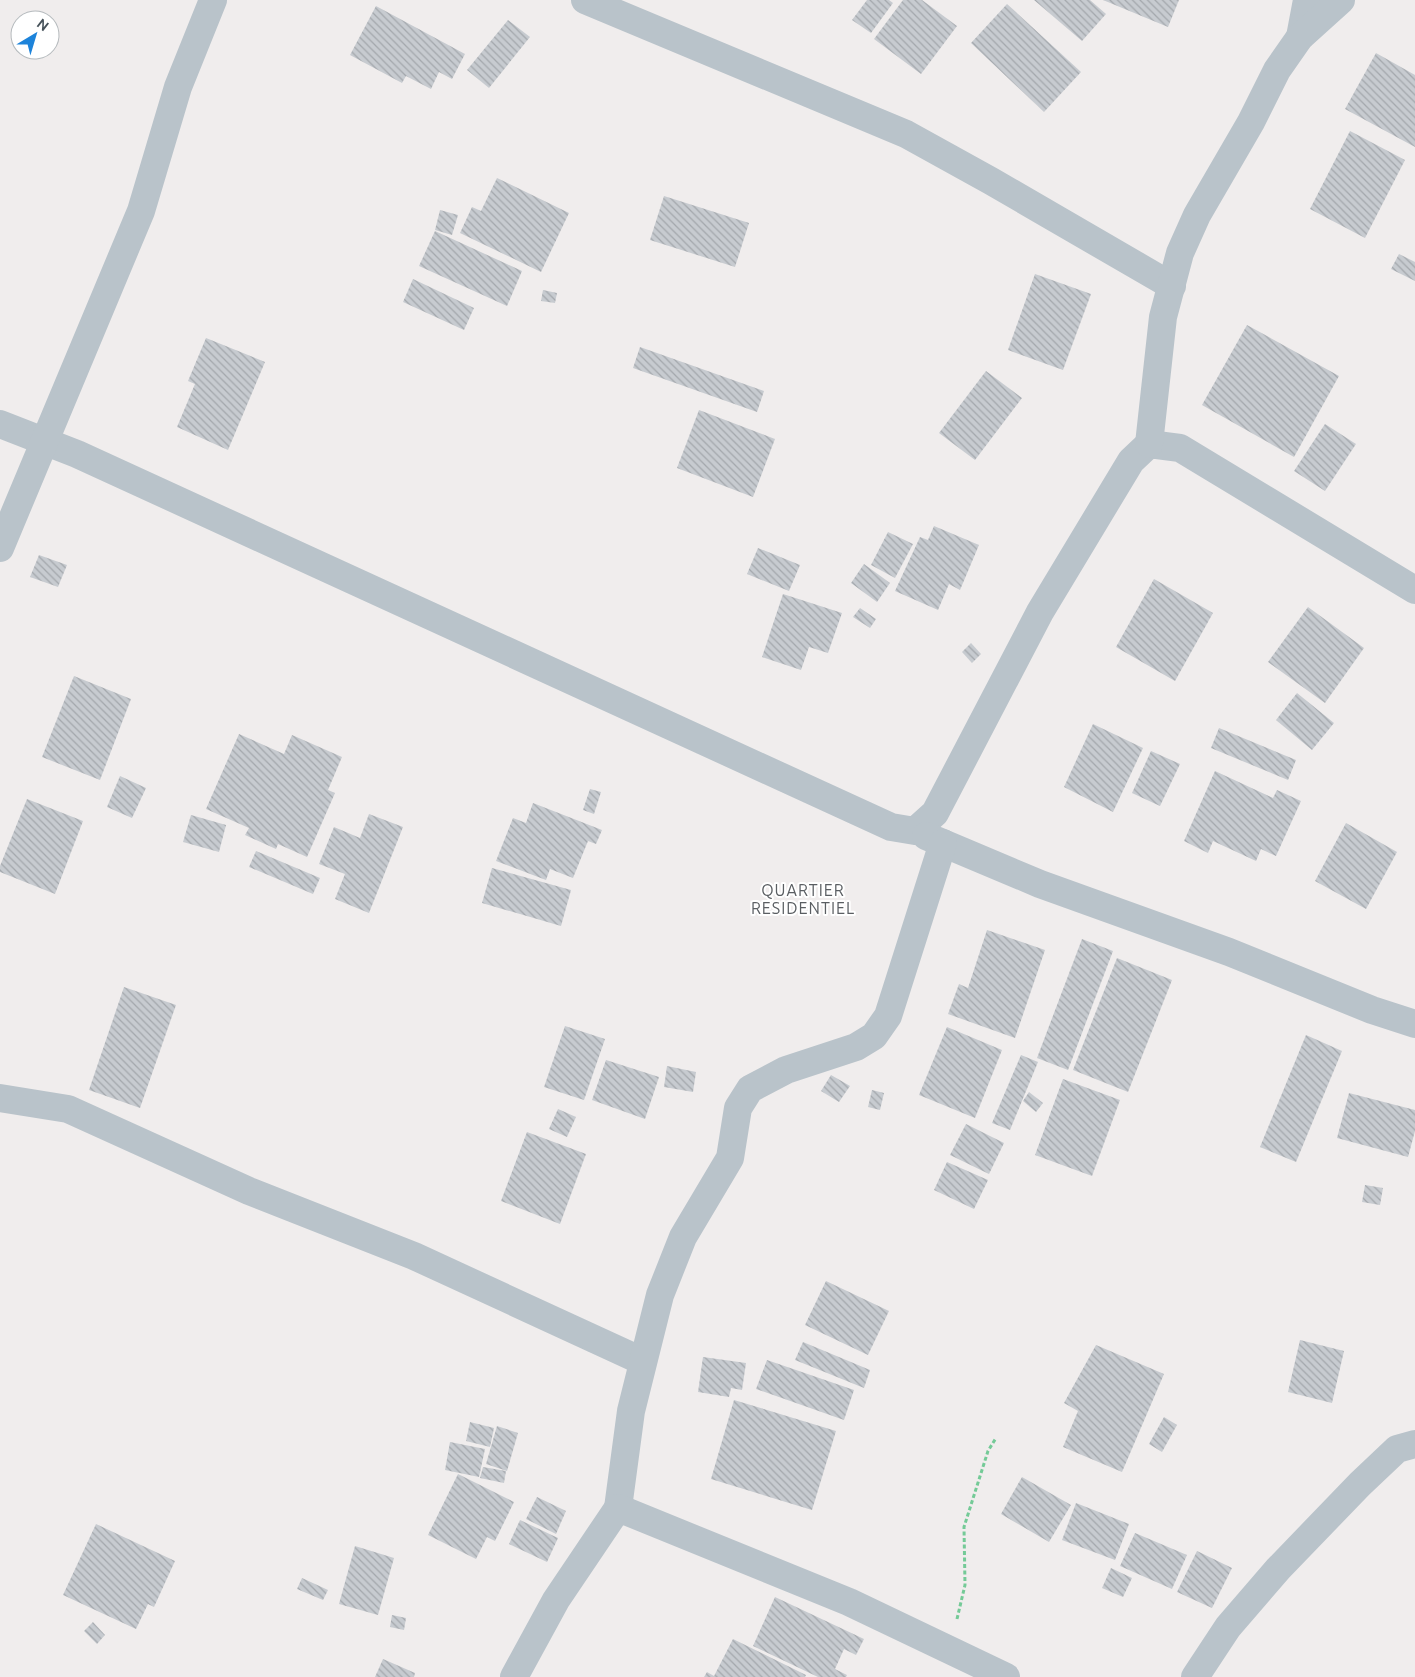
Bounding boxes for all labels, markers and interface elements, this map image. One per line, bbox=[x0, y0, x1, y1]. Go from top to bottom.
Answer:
north arrow bbox=[10, 10, 60, 60]
text: N bbox=[34, 15, 52, 34]
district label: QUARTIER RESIDENTIEL bbox=[751, 881, 855, 917]

